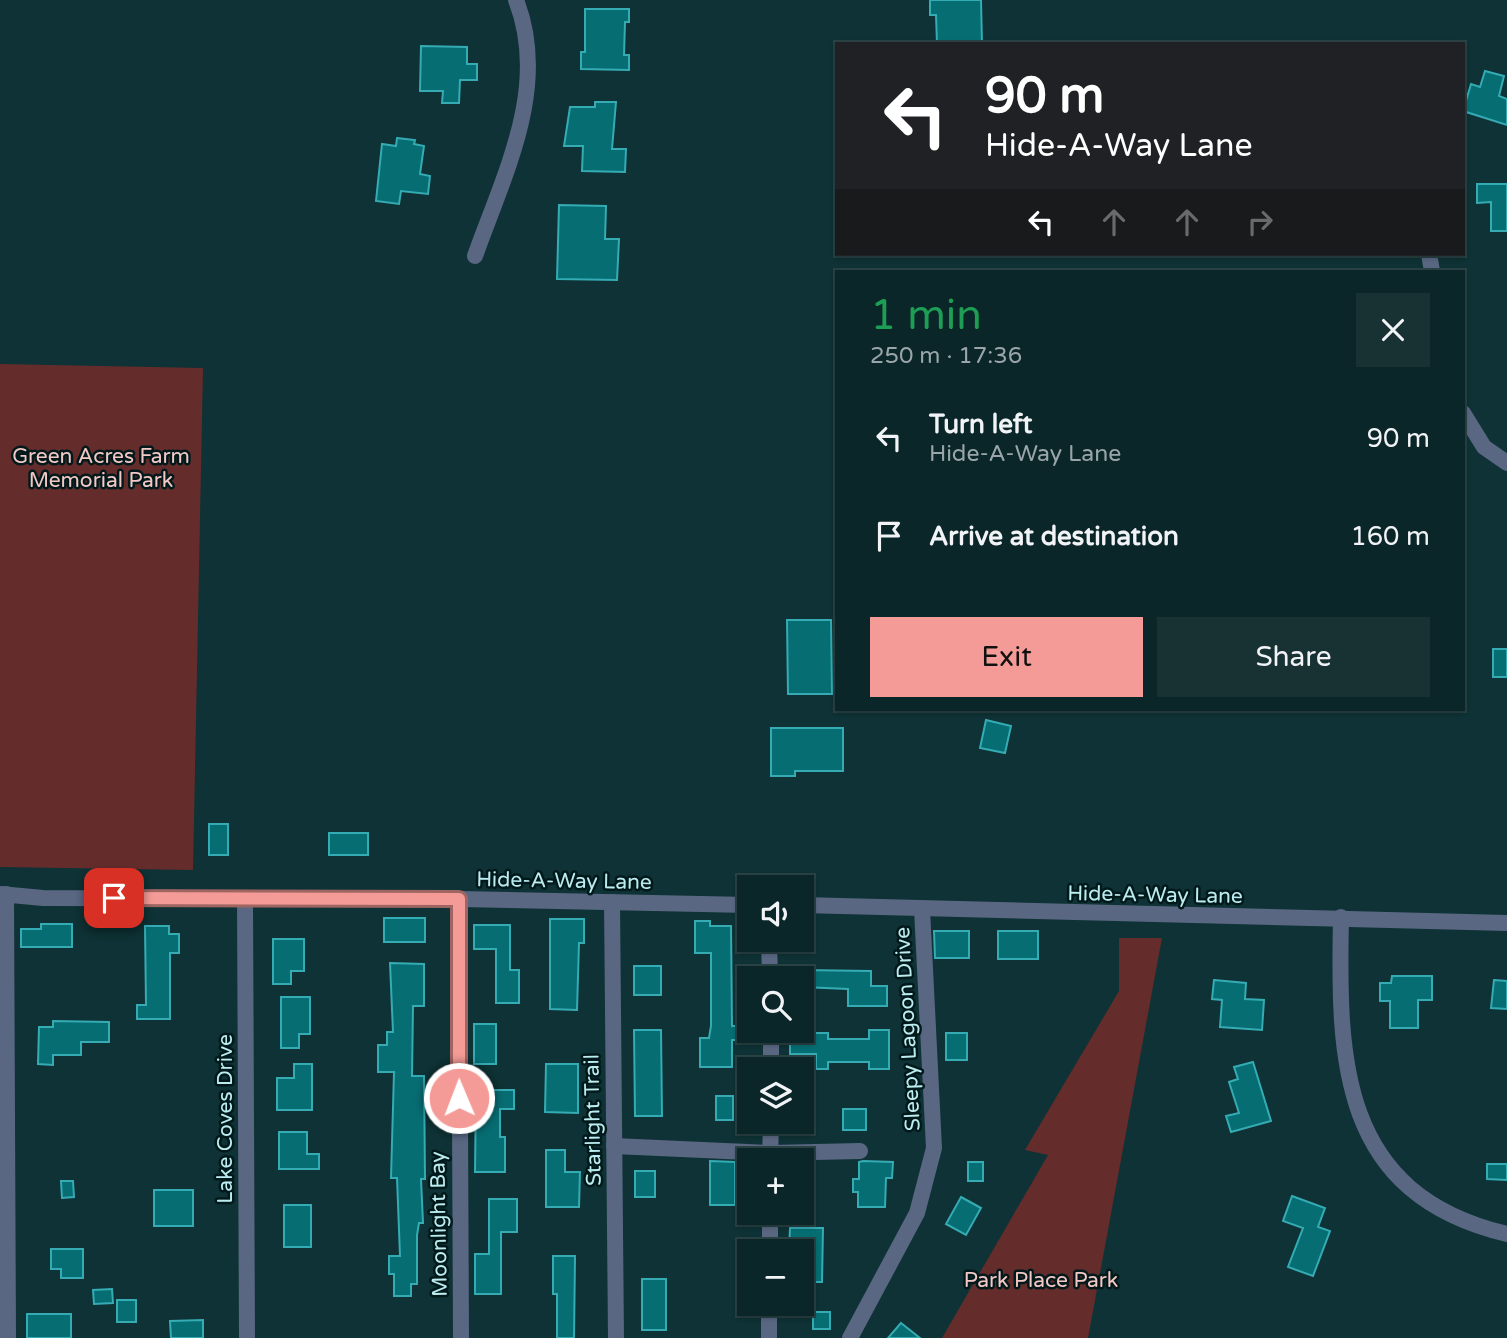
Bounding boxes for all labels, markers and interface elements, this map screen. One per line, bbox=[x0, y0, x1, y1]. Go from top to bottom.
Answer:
text: 90 m bbox=[985, 67, 1104, 126]
icon: left bbox=[870, 70, 961, 161]
text: Hide-A-Way Lane bbox=[985, 127, 1253, 165]
icon: left bbox=[1022, 203, 1060, 241]
icon: ahead bbox=[1095, 203, 1133, 241]
icon: ahead bbox=[1168, 203, 1206, 241]
icon: right bbox=[1241, 203, 1279, 241]
text: 1 min bbox=[870, 290, 982, 341]
button: close bbox=[1356, 293, 1430, 367]
text: 250 m · 17:36 bbox=[870, 342, 1022, 370]
text: Turn left bbox=[929, 409, 1032, 440]
icon: left bbox=[870, 419, 908, 457]
text: 90 m bbox=[1367, 423, 1430, 454]
text: Hide-A-Way Lane bbox=[929, 440, 1121, 468]
park label: Green Acres Farm Memorial Park bbox=[12, 444, 190, 493]
icon: arrive bbox=[870, 517, 908, 555]
text: Arrive at destination bbox=[929, 521, 1179, 552]
text: 160 m bbox=[1350, 521, 1430, 552]
button: Exit bbox=[870, 617, 1143, 697]
button: Share bbox=[1157, 617, 1430, 697]
street label: Hide-A-Way Lane bbox=[476, 867, 652, 895]
pin bbox=[84, 868, 144, 928]
map controls bbox=[737, 875, 814, 1316]
button: sound bbox=[737, 875, 814, 952]
icon: arrive bbox=[95, 879, 133, 917]
street label: Hide-A-Way Lane bbox=[1067, 881, 1243, 909]
street label: Sleepy Lagoon Drive bbox=[890, 926, 926, 1132]
button: search bbox=[737, 966, 814, 1043]
street label: Lake Coves Drive bbox=[213, 1034, 238, 1204]
street label: Starlight Trail bbox=[579, 1054, 607, 1186]
button: layers bbox=[737, 1057, 814, 1134]
position arrow bbox=[422, 1061, 496, 1135]
button: + bbox=[737, 1148, 814, 1225]
street label: Moonlight Bay bbox=[425, 1151, 453, 1297]
button: − bbox=[737, 1239, 814, 1316]
park label: Park Place Park bbox=[964, 1268, 1118, 1293]

